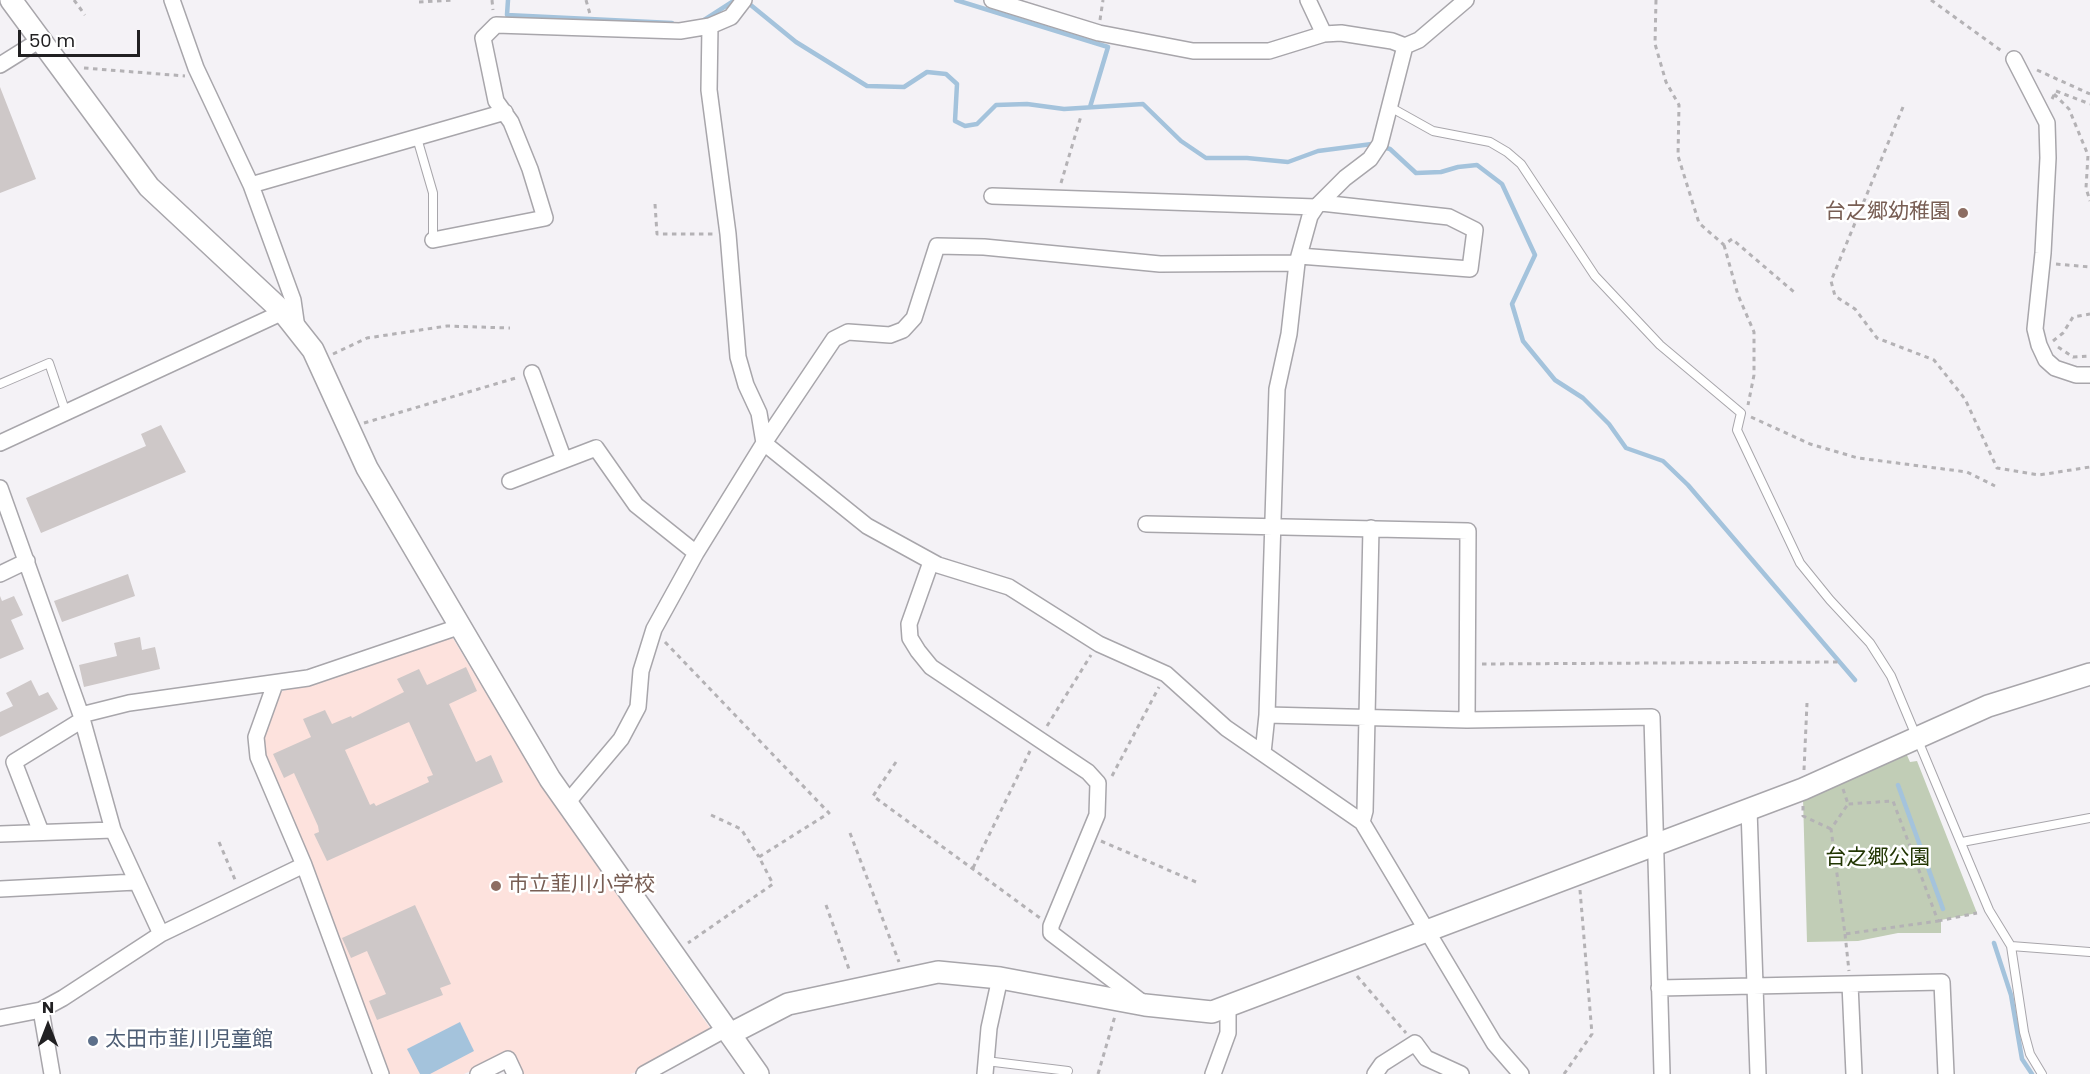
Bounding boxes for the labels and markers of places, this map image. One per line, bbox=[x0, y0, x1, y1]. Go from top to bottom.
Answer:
place label: 台之郷幼稚園 bbox=[1825, 200, 1951, 226]
marker: 台之郷幼稚園 bbox=[1956, 206, 1970, 220]
place label: 市立韮川小学校 bbox=[508, 873, 655, 899]
marker: 市立韮川小学校 bbox=[489, 879, 503, 893]
place label: 太田市韮川児童館 bbox=[105, 1028, 273, 1054]
marker: 太田市韮川児童館 bbox=[86, 1034, 100, 1048]

